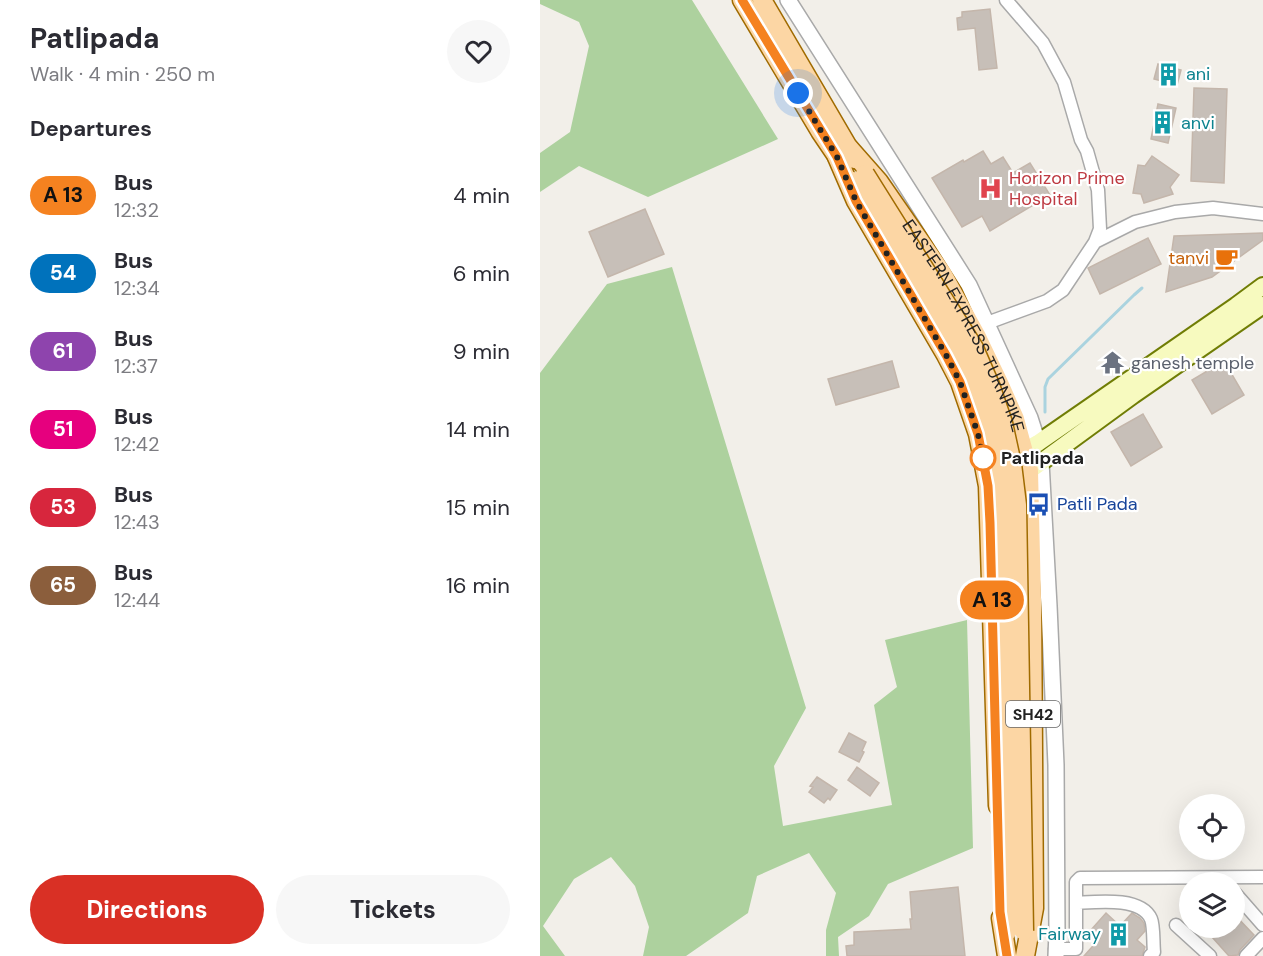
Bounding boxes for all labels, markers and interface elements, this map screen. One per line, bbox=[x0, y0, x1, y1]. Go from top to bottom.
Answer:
text: Patlipada bbox=[30, 20, 159, 57]
button: heart bbox=[447, 20, 510, 83]
text: Walk · 4 min · 250 m bbox=[30, 61, 215, 87]
building icon: ani bbox=[1155, 61, 1181, 87]
place label: ani bbox=[1186, 62, 1210, 86]
your location bbox=[783, 78, 813, 108]
building icon: anvi bbox=[1150, 110, 1176, 136]
place label: anvi bbox=[1181, 111, 1215, 135]
text: Departures bbox=[30, 114, 152, 143]
place label: Horizon Prime Hospital bbox=[1009, 166, 1125, 211]
text: Bus bbox=[114, 168, 153, 197]
hospital icon: Horizon Prime Hospital bbox=[978, 175, 1004, 201]
text: A 13 bbox=[43, 181, 83, 209]
text: 4 min bbox=[453, 181, 510, 210]
text: 12:32 bbox=[114, 197, 159, 223]
street label: EASTERN EXPRESS TURNPIKE bbox=[897, 215, 1030, 435]
cafe icon: tanvi bbox=[1214, 245, 1240, 271]
text: Bus bbox=[114, 246, 153, 275]
place label: tanvi bbox=[1168, 246, 1209, 270]
text: 54 bbox=[50, 259, 76, 287]
text: 6 min bbox=[453, 259, 510, 288]
text: 12:34 bbox=[114, 275, 160, 301]
text: Bus bbox=[114, 324, 153, 353]
text: 61 bbox=[53, 337, 73, 365]
text: 9 min bbox=[453, 337, 510, 366]
temple icon: ganesh temple bbox=[1100, 350, 1126, 376]
place label: ganesh temple bbox=[1131, 351, 1254, 375]
text: 12:37 bbox=[114, 353, 158, 379]
text: Bus bbox=[114, 402, 153, 431]
text: 51 bbox=[53, 415, 73, 443]
text: 14 min bbox=[446, 415, 510, 444]
text: 12:42 bbox=[114, 431, 159, 457]
marker: Patlipada bbox=[970, 445, 996, 471]
place label: Patlipada bbox=[1001, 446, 1084, 470]
text: Bus bbox=[114, 480, 153, 509]
bus stop icon: Patli Pada bbox=[1026, 491, 1052, 517]
place label: Patli Pada bbox=[1057, 492, 1138, 516]
text: 53 bbox=[50, 493, 76, 521]
text: 15 min bbox=[446, 493, 510, 522]
text: 12:43 bbox=[114, 509, 160, 535]
text: Bus bbox=[114, 558, 153, 587]
text: 65 bbox=[50, 571, 76, 599]
text: 16 min bbox=[446, 571, 510, 600]
line badge: A 13 bbox=[950, 580, 1034, 620]
text: A 13 bbox=[972, 586, 1012, 614]
text: 12:44 bbox=[114, 587, 160, 613]
road number: SH42 bbox=[1006, 701, 1060, 727]
map controls bbox=[1179, 794, 1245, 938]
button: locate bbox=[1179, 794, 1245, 860]
button: layers bbox=[1179, 872, 1245, 938]
button: Directions bbox=[30, 875, 264, 944]
button: Tickets bbox=[276, 875, 510, 944]
building icon: Fairway bbox=[1106, 921, 1132, 947]
place label: Fairway bbox=[1038, 922, 1101, 946]

